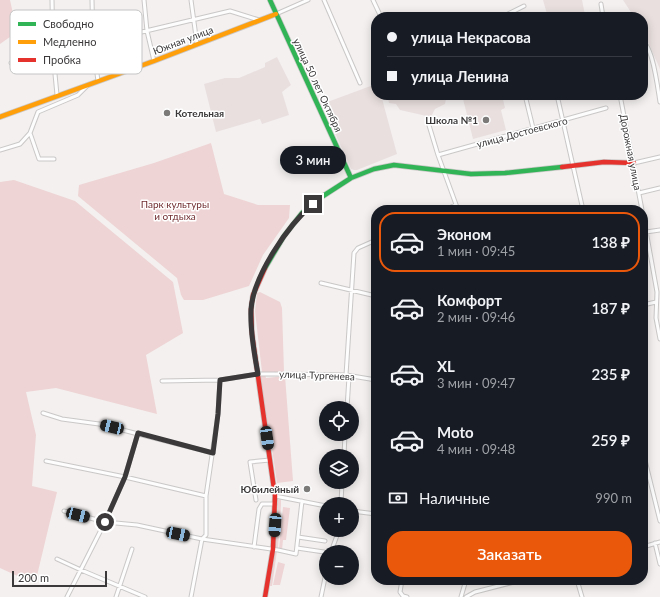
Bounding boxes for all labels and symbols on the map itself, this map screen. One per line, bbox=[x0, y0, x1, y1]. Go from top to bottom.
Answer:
legend bbox=[10, 10, 142, 74]
text: Свободно bbox=[43, 17, 94, 30]
street label: Южная улица bbox=[151, 23, 215, 57]
text: Медленно bbox=[43, 35, 96, 48]
street label: улица 50 лет Октября bbox=[291, 36, 345, 134]
text: Пробка bbox=[43, 53, 81, 66]
place label: Котельная bbox=[175, 107, 224, 119]
marker: Котельная bbox=[162, 108, 172, 118]
street label: Дорожная улица bbox=[618, 113, 644, 191]
place label: Школа №1 bbox=[425, 114, 478, 126]
street label: улица Достоевского bbox=[475, 114, 569, 150]
marker: Школа №1 bbox=[481, 115, 491, 125]
callout: 3 мин bbox=[280, 146, 346, 174]
route end bbox=[304, 195, 322, 213]
park label: Парк культуры и отдыха bbox=[141, 198, 209, 222]
street label: улица Тургенева bbox=[279, 368, 355, 382]
car bbox=[99, 418, 125, 436]
car bbox=[259, 425, 275, 451]
place label: Юбилейный bbox=[241, 483, 299, 495]
marker: Юбилейный bbox=[302, 484, 312, 494]
car bbox=[65, 506, 91, 524]
route start bbox=[96, 513, 114, 531]
car bbox=[268, 513, 282, 537]
car bbox=[165, 526, 191, 542]
scale bar bbox=[12, 569, 107, 588]

